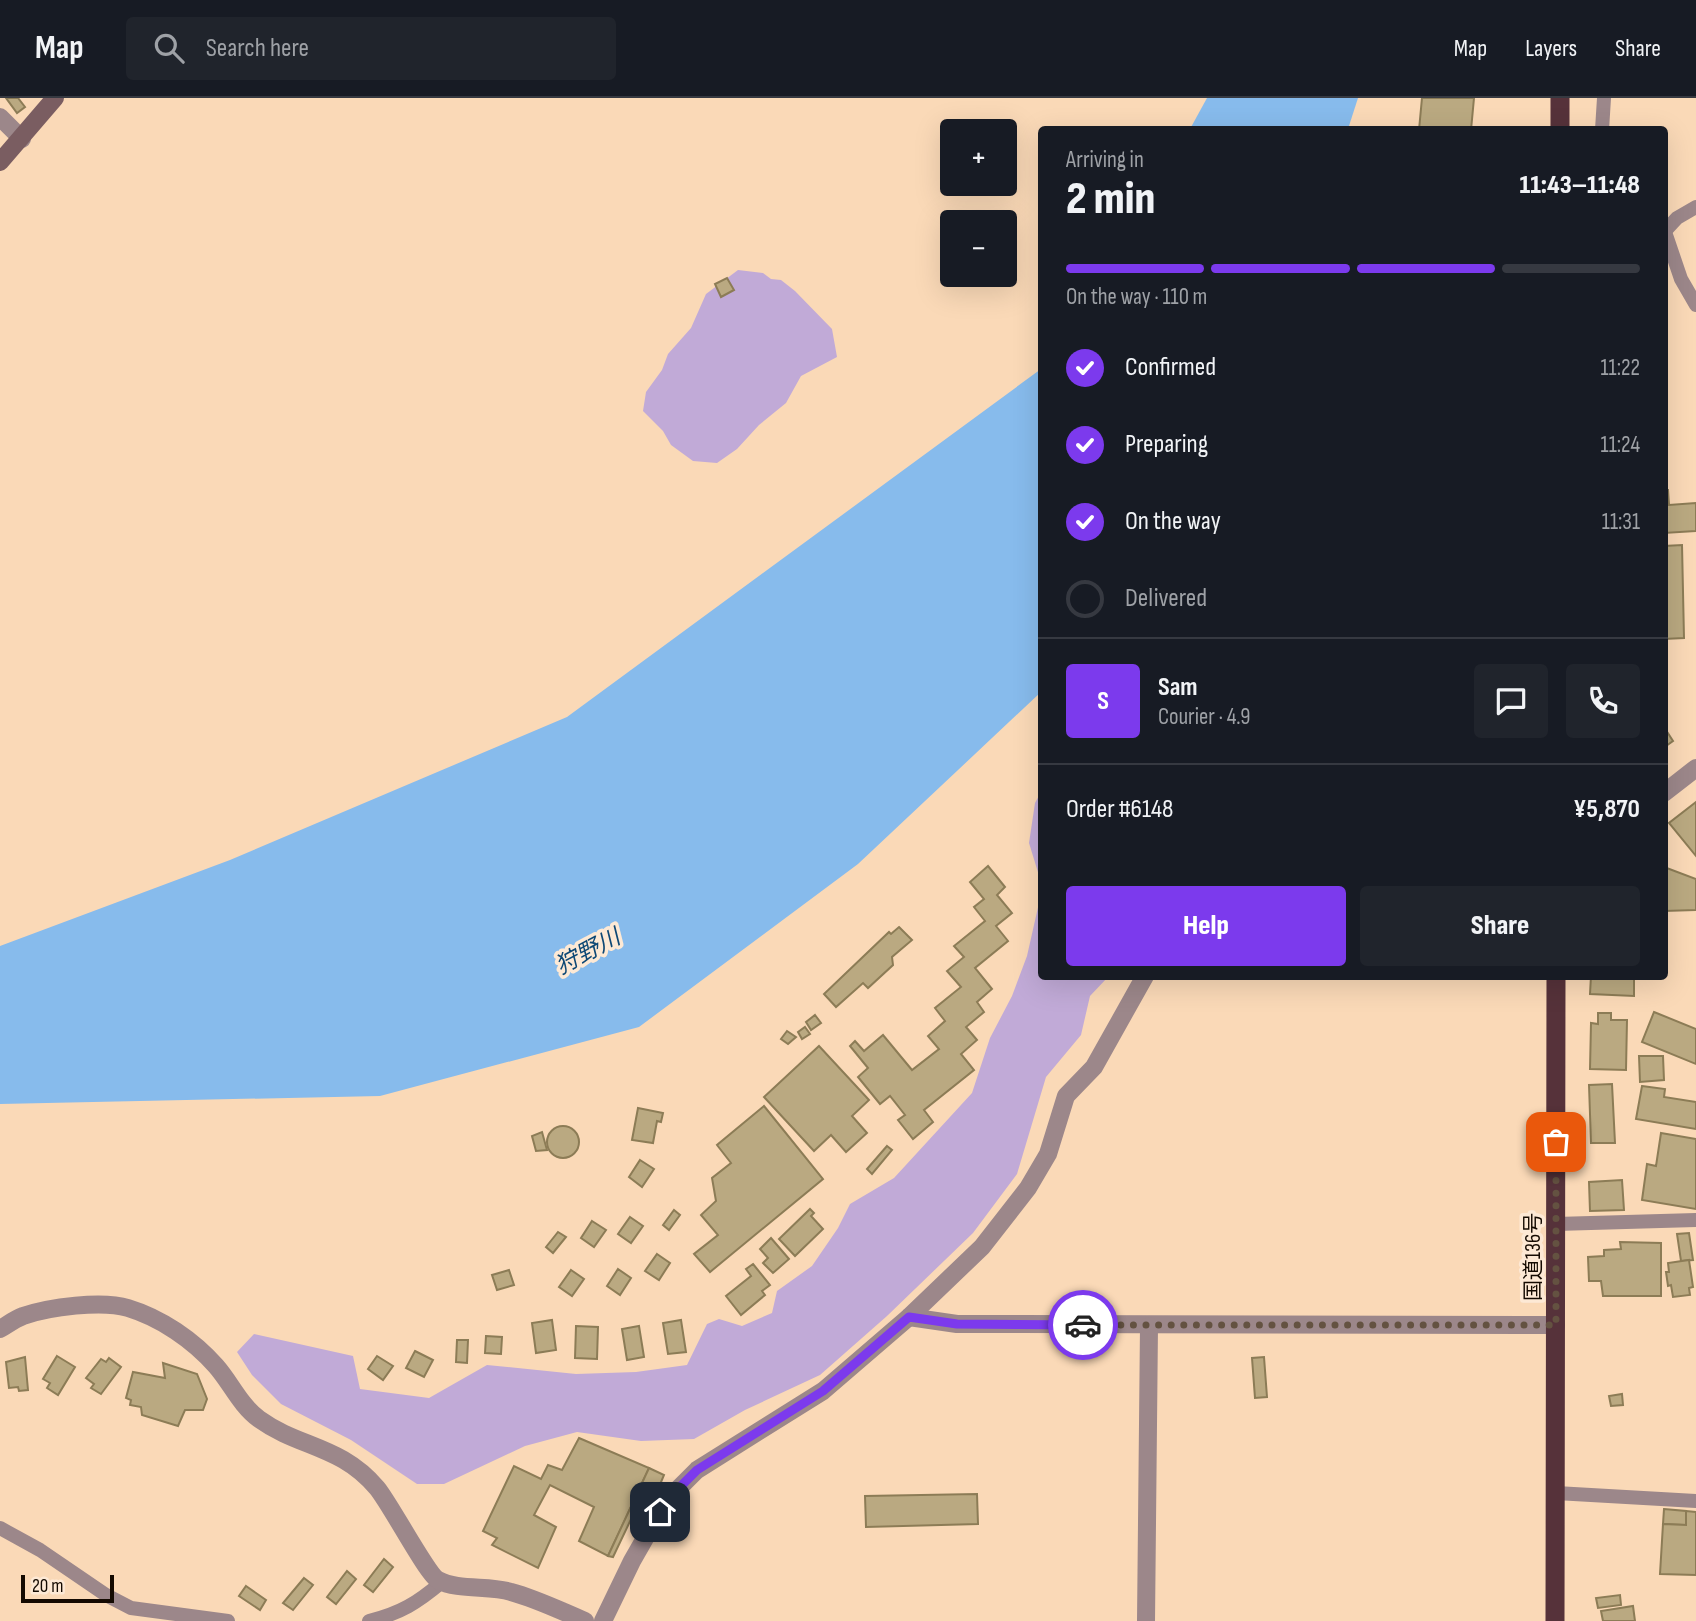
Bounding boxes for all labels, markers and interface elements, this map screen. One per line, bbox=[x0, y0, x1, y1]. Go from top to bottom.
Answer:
search box bbox=[126, 17, 616, 80]
text: Map bbox=[35, 28, 84, 68]
icon: search bbox=[150, 29, 188, 67]
text: Search here bbox=[206, 33, 309, 64]
text: Map bbox=[1454, 34, 1487, 63]
text: Layers bbox=[1525, 34, 1577, 63]
text: Share bbox=[1615, 34, 1661, 63]
map controls bbox=[940, 119, 1017, 287]
button: + bbox=[940, 119, 1017, 196]
text: Arriving in bbox=[1066, 146, 1144, 174]
text: 11:43–11:48 bbox=[1520, 170, 1640, 201]
text: 2 min bbox=[1066, 172, 1155, 227]
button: − bbox=[940, 210, 1017, 287]
text: On the way · 110 m bbox=[1066, 283, 1207, 311]
icon: check bbox=[1066, 349, 1104, 387]
text: Confirmed bbox=[1125, 352, 1216, 383]
text: 11:22 bbox=[1601, 354, 1640, 382]
icon: check bbox=[1066, 426, 1104, 464]
text: Preparing bbox=[1125, 429, 1208, 460]
text: 11:24 bbox=[1601, 431, 1640, 459]
icon: check bbox=[1066, 503, 1104, 541]
text: On the way bbox=[1125, 506, 1221, 537]
text: 11:31 bbox=[1602, 508, 1640, 536]
text: Delivered bbox=[1125, 583, 1207, 614]
button: chat bbox=[1474, 664, 1548, 738]
button: phone bbox=[1566, 664, 1640, 738]
text: Sam bbox=[1158, 672, 1198, 703]
text: S bbox=[1097, 686, 1109, 717]
text: Courier · 4.9 bbox=[1158, 703, 1250, 731]
text: Order #6148 bbox=[1066, 794, 1173, 825]
text: ¥5,870 bbox=[1573, 794, 1640, 825]
button: Help bbox=[1066, 886, 1346, 966]
button: Share bbox=[1360, 886, 1640, 966]
water label: 狩野川 bbox=[551, 922, 628, 981]
pin bbox=[1526, 1112, 1586, 1172]
icon: bag bbox=[1537, 1123, 1575, 1161]
street label: 国道136号 bbox=[1521, 1213, 1546, 1301]
courier bbox=[1048, 1290, 1118, 1360]
icon: car bbox=[1064, 1306, 1102, 1344]
pin bbox=[630, 1482, 690, 1542]
icon: home bbox=[641, 1493, 679, 1531]
scale bar bbox=[21, 1572, 114, 1604]
text: 20 m bbox=[32, 1575, 64, 1598]

